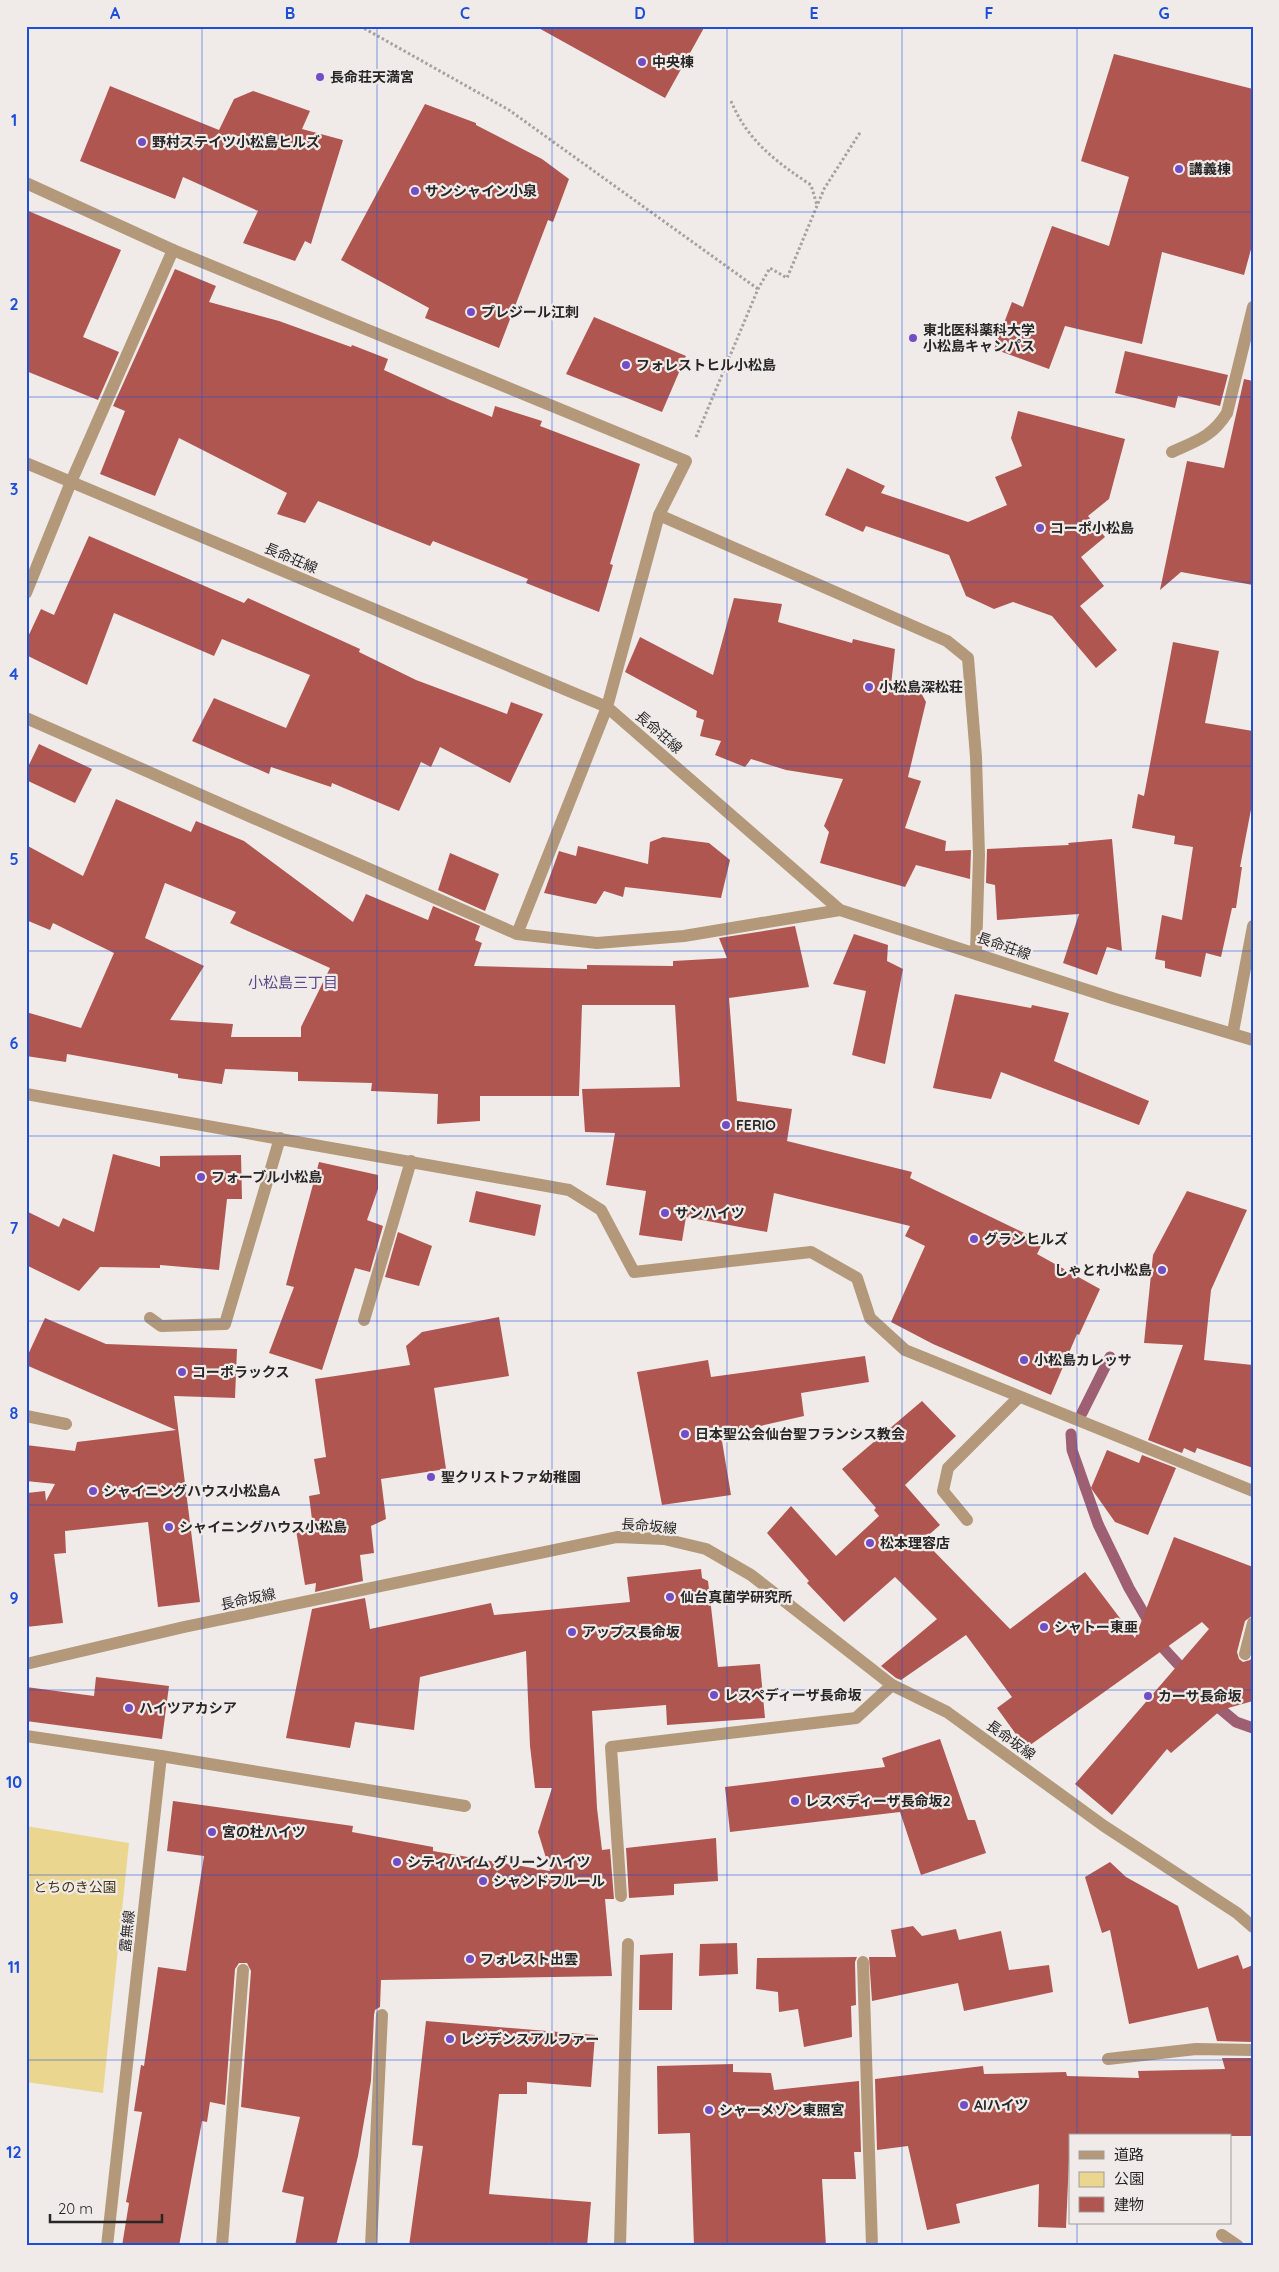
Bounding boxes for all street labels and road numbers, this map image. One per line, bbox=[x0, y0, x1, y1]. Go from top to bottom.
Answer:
street label: 長命荘線 bbox=[262, 539, 320, 577]
street label: 長命荘線 bbox=[632, 707, 686, 757]
street label: 長命荘線 bbox=[975, 928, 1033, 964]
street label: 長命坂線 bbox=[620, 1515, 678, 1537]
street label: 長命坂線 bbox=[219, 1584, 277, 1614]
street label: 長命坂線 bbox=[983, 1716, 1039, 1764]
street label: 露無線 bbox=[116, 1909, 138, 1953]

